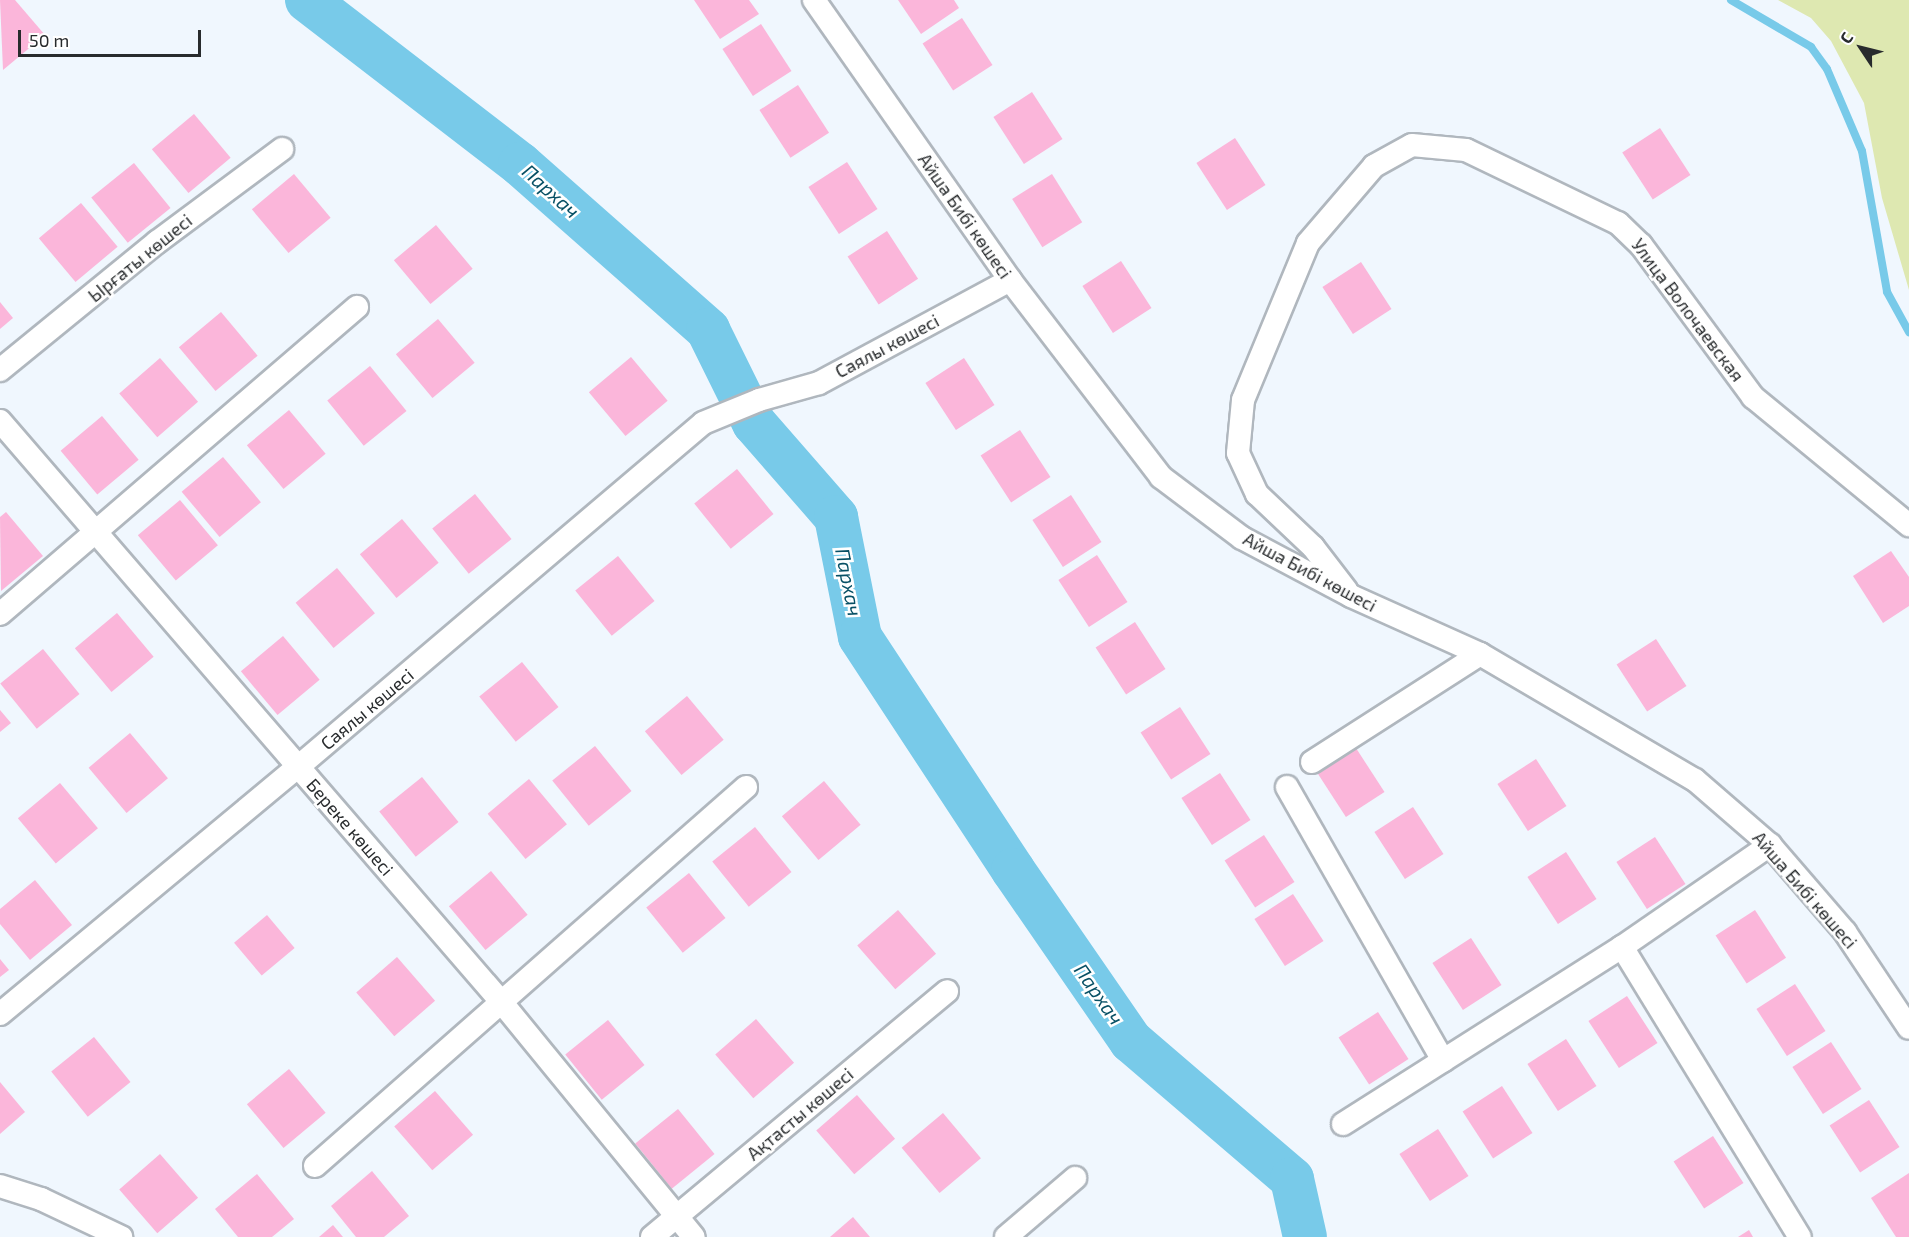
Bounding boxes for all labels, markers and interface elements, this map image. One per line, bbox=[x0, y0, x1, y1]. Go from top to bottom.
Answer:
scale bar bbox=[21, 18, 204, 56]
north arrow bbox=[1831, 18, 1891, 78]
text: С bbox=[1835, 28, 1856, 47]
text: 50 m bbox=[29, 29, 69, 51]
street label: Айша Бибі көшесі bbox=[914, 149, 1016, 283]
water label: Пархач bbox=[517, 159, 585, 223]
street label: Ырғаты көшесі bbox=[84, 210, 196, 306]
street label: Улица Волочаевская bbox=[1627, 234, 1749, 386]
street label: Саялы көшесі bbox=[831, 310, 943, 382]
street label: Айша Бибі көшесі bbox=[1240, 528, 1380, 616]
water label: Пархач bbox=[831, 546, 867, 618]
street label: Саялы көшесі bbox=[316, 664, 418, 754]
street label: Береке көшесі bbox=[302, 774, 398, 880]
street label: Айша Бибі көшесі bbox=[1748, 827, 1862, 953]
water label: Пархач bbox=[1069, 959, 1129, 1029]
street label: Ақтасты көшесі bbox=[742, 1063, 858, 1165]

